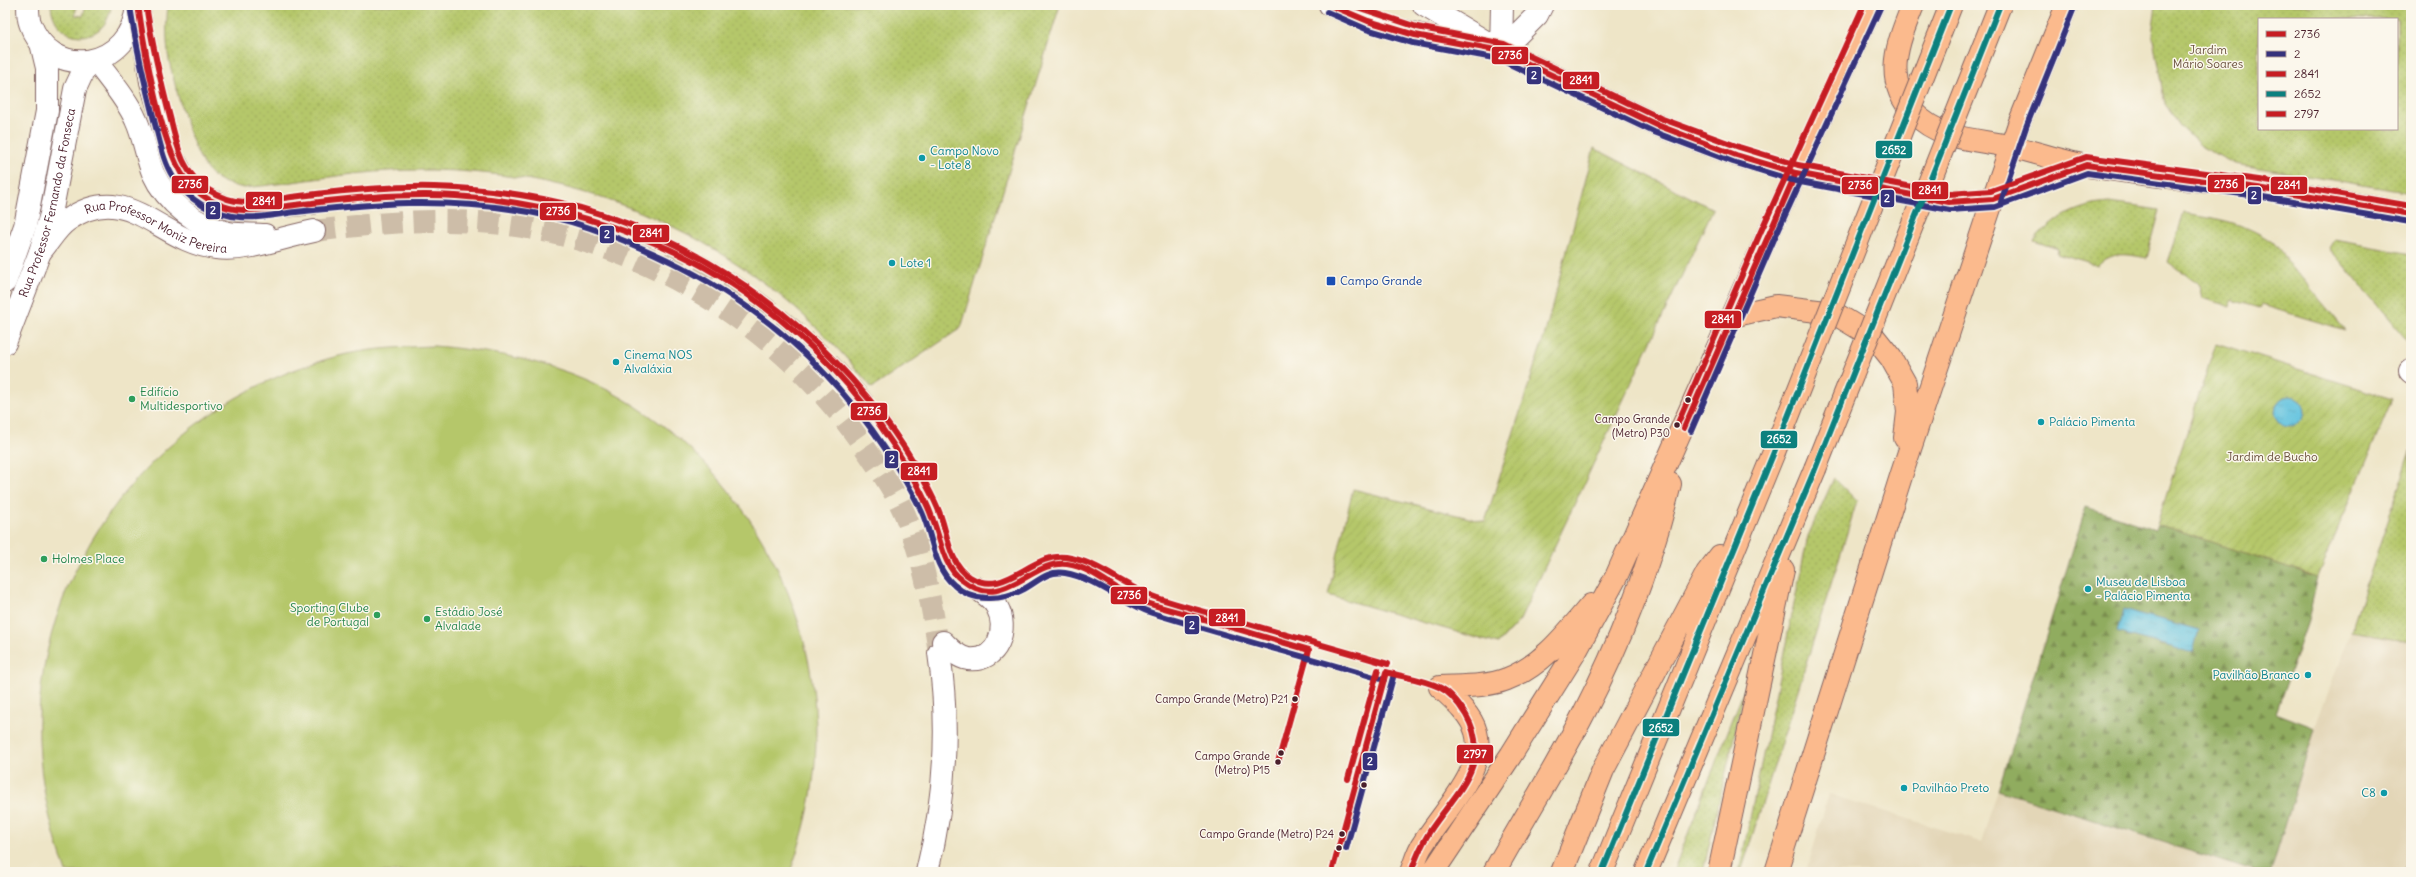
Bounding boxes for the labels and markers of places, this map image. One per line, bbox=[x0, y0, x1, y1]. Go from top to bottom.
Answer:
place label: Campo Novo - Lote 8 bbox=[930, 143, 999, 172]
marker: Campo Novo - Lote 8 bbox=[917, 153, 927, 163]
place label: Lote 1 bbox=[900, 255, 931, 270]
marker: Lote 1 bbox=[887, 258, 897, 268]
place label: Campo Grande bbox=[1340, 273, 1422, 288]
marker: Campo Grande bbox=[1325, 275, 1337, 287]
place label: Cinema NOS Alvaláxia bbox=[624, 347, 693, 376]
marker: Cinema NOS Alvaláxia bbox=[611, 357, 621, 367]
place label: Edifício Multidesportivo bbox=[140, 384, 223, 413]
marker: Edifício Multidesportivo bbox=[127, 394, 137, 404]
unlabelled marker bbox=[1683, 395, 1693, 405]
place label: Campo Grande (Metro) P30 bbox=[1595, 412, 1670, 440]
place label: Palácio Pimenta bbox=[2049, 414, 2135, 429]
marker: Palácio Pimenta bbox=[2036, 417, 2046, 427]
marker: Campo Grande (Metro) P30 bbox=[1672, 420, 1682, 430]
place label: Holmes Place bbox=[52, 551, 124, 566]
marker: Holmes Place bbox=[39, 554, 49, 564]
place label: Museu de Lisboa - Palácio Pimenta bbox=[2096, 574, 2190, 603]
marker: Museu de Lisboa - Palácio Pimenta bbox=[2083, 584, 2093, 594]
place label: Sporting Clube de Portugal bbox=[290, 600, 369, 629]
place label: Estádio José Alvalade bbox=[435, 604, 502, 633]
marker: Sporting Clube de Portugal bbox=[372, 610, 382, 620]
marker: Estádio José Alvalade bbox=[422, 614, 432, 624]
place label: Pavilhão Branco bbox=[2213, 667, 2300, 682]
marker: Pavilhão Branco bbox=[2303, 670, 2313, 680]
place label: Campo Grande (Metro) P21 bbox=[1155, 692, 1288, 706]
marker: Campo Grande (Metro) P21 bbox=[1290, 694, 1300, 704]
unlabelled marker bbox=[1276, 748, 1286, 758]
place label: Campo Grande (Metro) P15 bbox=[1195, 749, 1270, 777]
marker: Campo Grande (Metro) P15 bbox=[1273, 757, 1283, 767]
unlabelled marker bbox=[1359, 780, 1369, 790]
place label: Pavilhão Preto bbox=[1912, 780, 1990, 795]
marker: Pavilhão Preto bbox=[1899, 783, 1909, 793]
place label: C8 bbox=[2361, 785, 2376, 800]
marker: C8 bbox=[2379, 788, 2389, 798]
place label: Campo Grande (Metro) P24 bbox=[1199, 827, 1334, 841]
marker: Campo Grande (Metro) P24 bbox=[1337, 829, 1347, 839]
unlabelled marker bbox=[1334, 843, 1344, 853]

